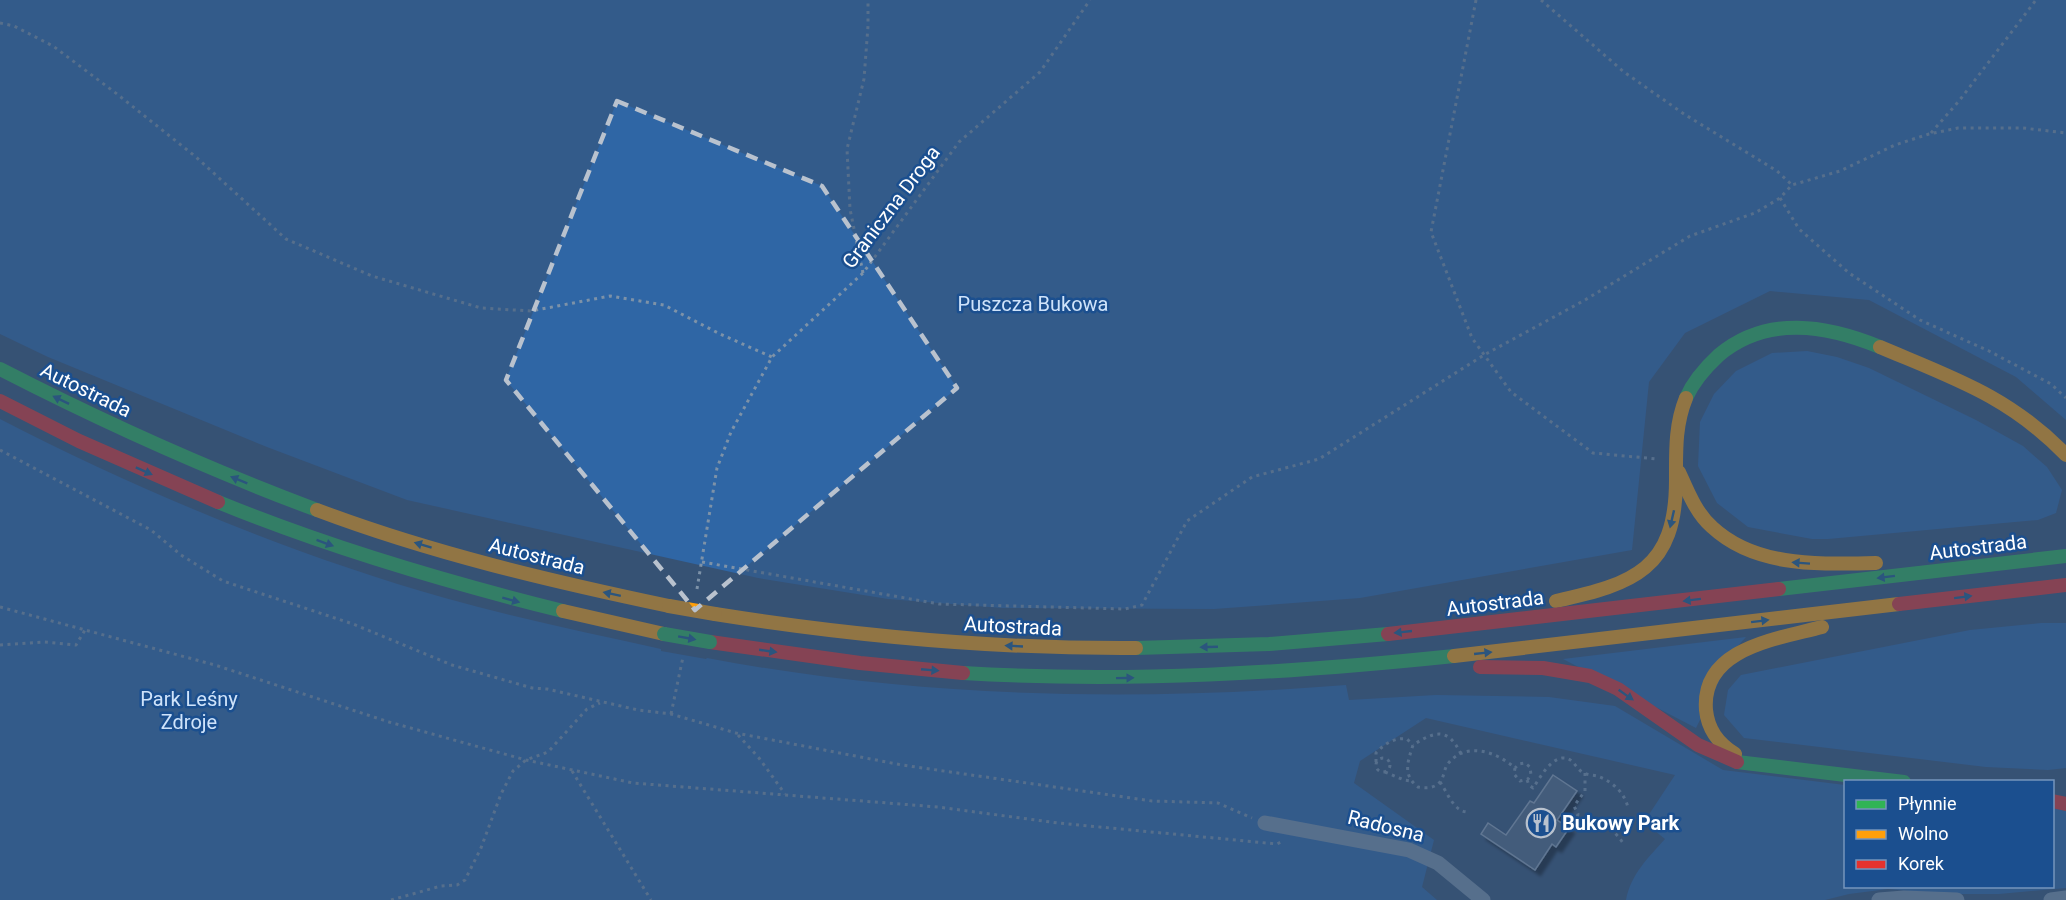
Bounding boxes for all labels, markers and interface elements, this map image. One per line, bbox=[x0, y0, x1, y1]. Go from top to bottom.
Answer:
street label: Graniczna Droga bbox=[837, 141, 945, 273]
park label: Puszcza Bukowa bbox=[958, 292, 1108, 316]
street label: Autostrada bbox=[37, 358, 135, 422]
one-way arrow bbox=[52, 396, 70, 406]
one-way arrow bbox=[135, 466, 152, 475]
one-way arrow bbox=[230, 475, 248, 484]
one-way arrow bbox=[1667, 510, 1676, 529]
street label: Autostrada bbox=[1928, 529, 2028, 565]
street label: Autostrada bbox=[487, 533, 587, 579]
one-way arrow bbox=[316, 538, 334, 548]
one-way arrow bbox=[414, 539, 432, 549]
one-way arrow bbox=[1791, 558, 1810, 567]
one-way arrow bbox=[1876, 572, 1895, 582]
street label: Autostrada bbox=[1445, 585, 1545, 621]
one-way arrow bbox=[602, 589, 621, 598]
one-way arrow bbox=[1953, 592, 1972, 602]
one-way arrow bbox=[502, 595, 521, 605]
one-way arrow bbox=[1682, 595, 1701, 604]
street label: Autostrada bbox=[963, 611, 1063, 641]
one-way arrow bbox=[1750, 616, 1769, 625]
one-way arrow bbox=[1394, 627, 1413, 637]
one-way arrow bbox=[678, 634, 697, 643]
one-way arrow bbox=[1005, 642, 1024, 651]
one-way arrow bbox=[1199, 642, 1218, 652]
one-way arrow bbox=[758, 647, 777, 656]
one-way arrow bbox=[1473, 648, 1492, 658]
one-way arrow bbox=[921, 665, 940, 675]
one-way arrow bbox=[1115, 673, 1134, 683]
park label: Park Leśny Zdroje bbox=[140, 687, 238, 734]
one-way arrow bbox=[1617, 689, 1633, 701]
legend bbox=[1844, 780, 2054, 888]
text: Płynnie bbox=[1898, 793, 1957, 814]
street label: Radosna bbox=[1345, 805, 1427, 847]
restaurant icon: Bukowy Park bbox=[1525, 807, 1557, 839]
place label: Bukowy Park bbox=[1562, 811, 1679, 835]
text: Wolno bbox=[1898, 823, 1949, 844]
text: Korek bbox=[1898, 853, 1945, 874]

